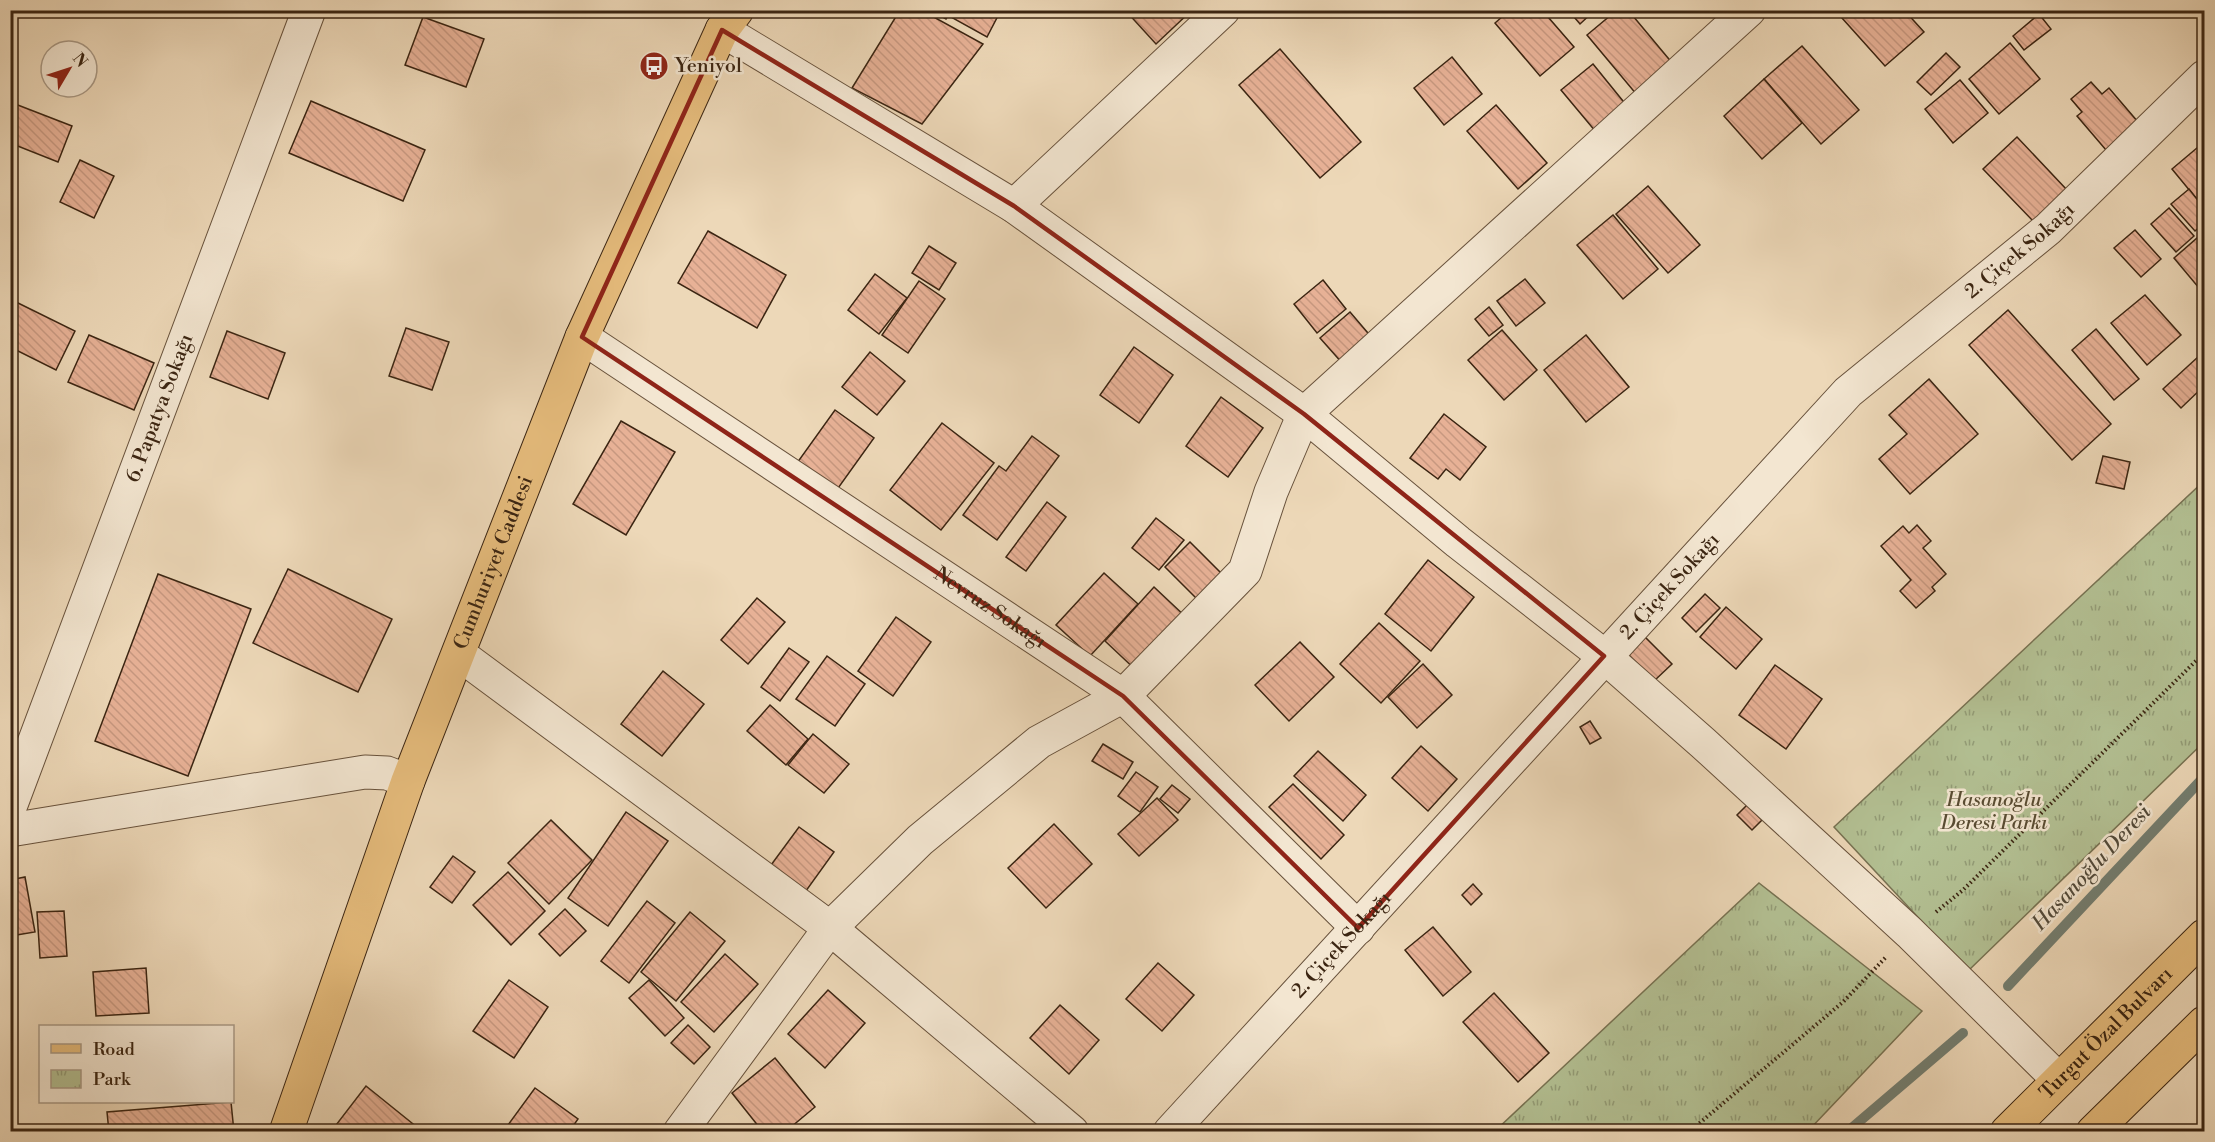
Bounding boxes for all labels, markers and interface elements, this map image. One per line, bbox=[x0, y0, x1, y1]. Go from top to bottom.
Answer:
north arrow bbox=[39, 39, 99, 99]
text: N bbox=[68, 49, 92, 72]
bus stop icon: Yeniyol bbox=[638, 50, 670, 82]
place label: Yeniyol bbox=[674, 54, 742, 79]
street label: 2. Çiçek Sokağı bbox=[1960, 197, 2080, 304]
street label: 6. Papatya Sokağı bbox=[120, 330, 199, 486]
street label: Cumhuriyet Caddesi bbox=[448, 472, 539, 653]
street label: 2. Çiçek Sokağı bbox=[1615, 527, 1725, 645]
street label: Nevruz Sokağı bbox=[929, 562, 1052, 654]
park label: Hasanoğlu Deresi Parkı bbox=[1939, 788, 2048, 836]
water label: Hasanoğlu Deresi bbox=[2026, 799, 2157, 937]
street label: 2. Çiçek Sokağı bbox=[1286, 886, 1397, 1003]
street label: Turgut Özal Bulvarı bbox=[2034, 962, 2178, 1105]
legend bbox=[39, 1025, 234, 1103]
text: Road bbox=[93, 1038, 136, 1061]
text: Park bbox=[93, 1068, 132, 1091]

